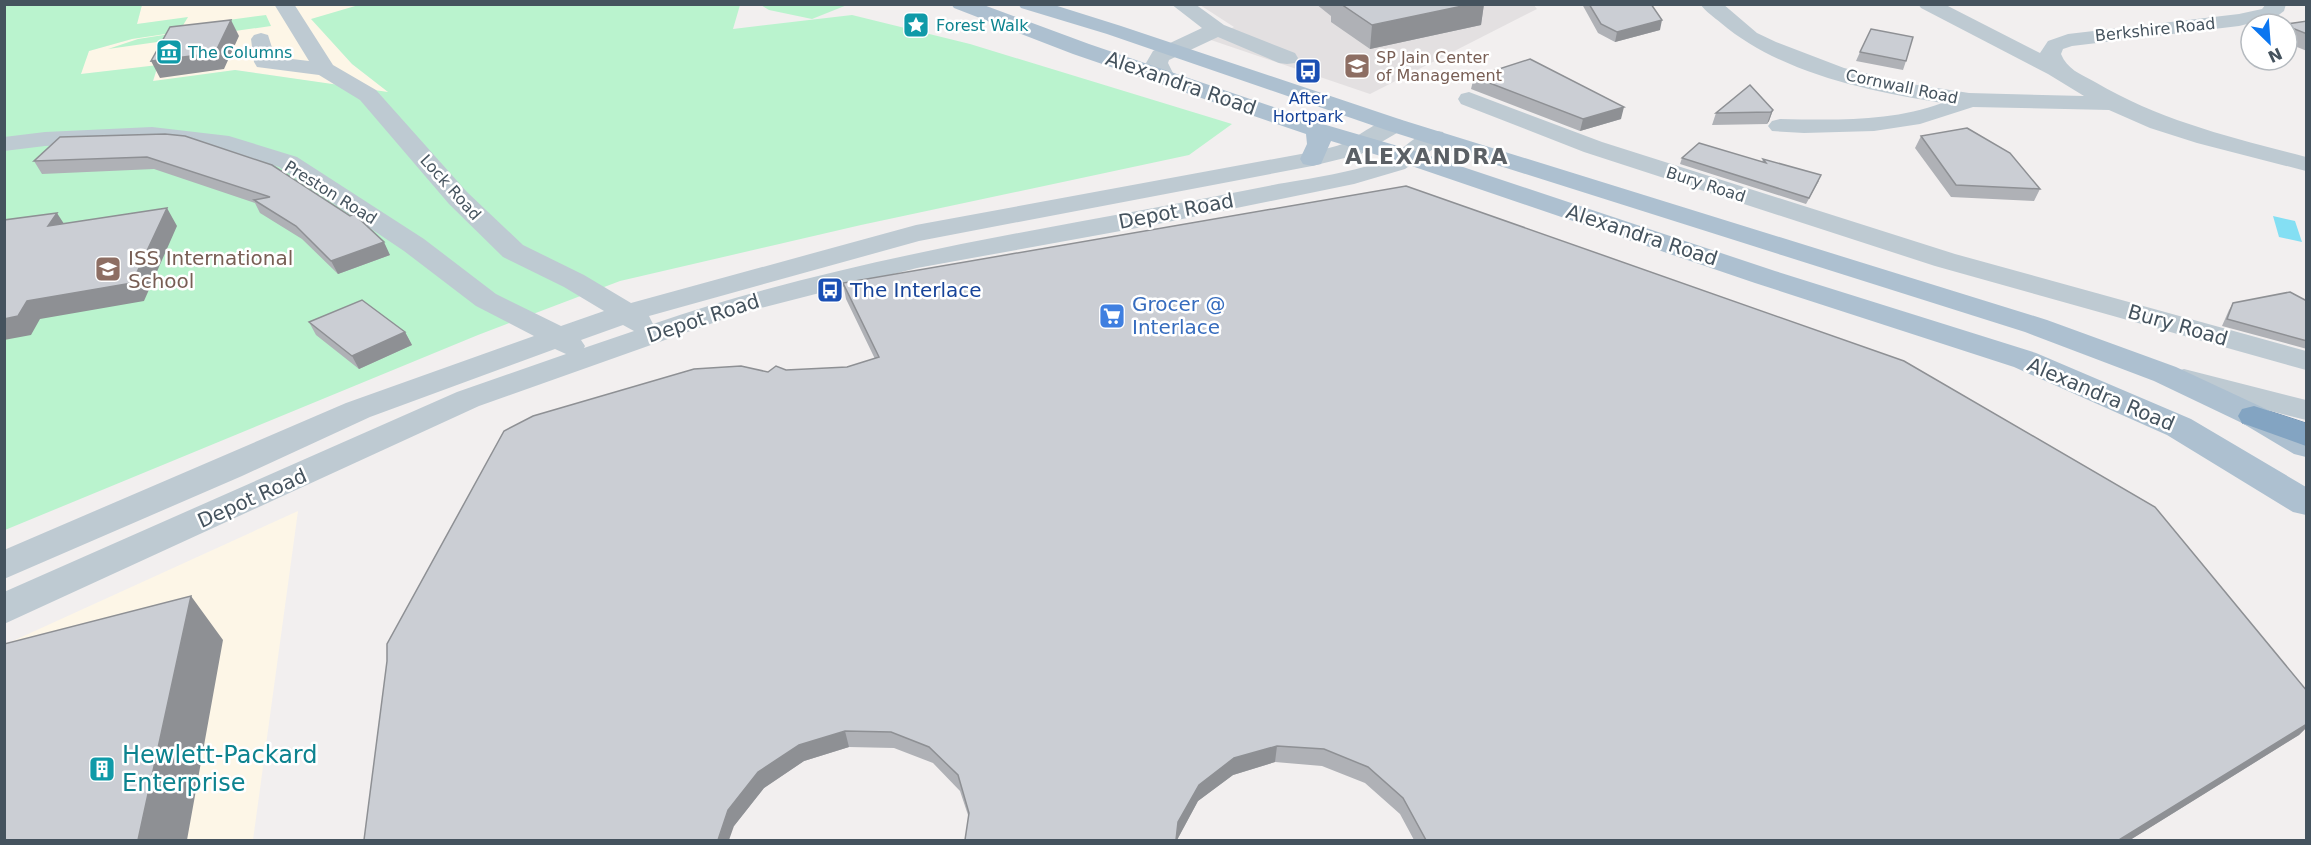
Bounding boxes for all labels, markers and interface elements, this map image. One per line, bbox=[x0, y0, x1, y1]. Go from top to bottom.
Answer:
place icon: Forest Walk bbox=[901, 10, 931, 40]
north arrow bbox=[2239, 12, 2299, 72]
street label: Berkshire Road bbox=[2094, 14, 2216, 45]
place label: Forest Walk bbox=[936, 16, 1029, 35]
museum icon: The Columns bbox=[154, 37, 184, 67]
place label: The Columns bbox=[187, 43, 292, 62]
text: N bbox=[2265, 44, 2285, 67]
street label: Alexandra Road bbox=[1103, 46, 1259, 120]
place label: SP Jain Center of Management bbox=[1376, 48, 1502, 85]
school or university icon: SP Jain Center of Management bbox=[1342, 51, 1372, 81]
bus stop icon: After Hortpark bbox=[1293, 56, 1323, 86]
street label: Cornwall Road bbox=[1844, 65, 1960, 108]
place label: After Hortpark bbox=[1273, 89, 1344, 126]
district label: ALEXANDRA bbox=[1345, 144, 1509, 169]
street label: Lock Road bbox=[416, 151, 485, 224]
street label: Preston Road bbox=[281, 156, 380, 228]
street label: Bury Road bbox=[1664, 163, 1748, 206]
street label: Depot Road bbox=[1116, 188, 1236, 234]
street label: Alexandra Road bbox=[1563, 199, 1721, 271]
place label: ISS International School bbox=[128, 246, 293, 293]
school or university icon: ISS International School bbox=[93, 254, 123, 284]
bus stop icon: The Interlace bbox=[815, 275, 845, 305]
place label: The Interlace bbox=[849, 278, 982, 302]
street label: Depot Road bbox=[644, 289, 762, 347]
place label: Grocer @ Interlace bbox=[1132, 292, 1225, 339]
street label: Bury Road bbox=[2125, 299, 2231, 351]
supermarket icon: Grocer @ Interlace bbox=[1097, 301, 1127, 331]
street label: Alexandra Road bbox=[2024, 352, 2178, 436]
street label: Depot Road bbox=[194, 463, 310, 533]
place label: Hewlett-Packard Enterprise bbox=[122, 741, 318, 797]
building icon: Hewlett-Packard Enterprise bbox=[87, 754, 117, 784]

